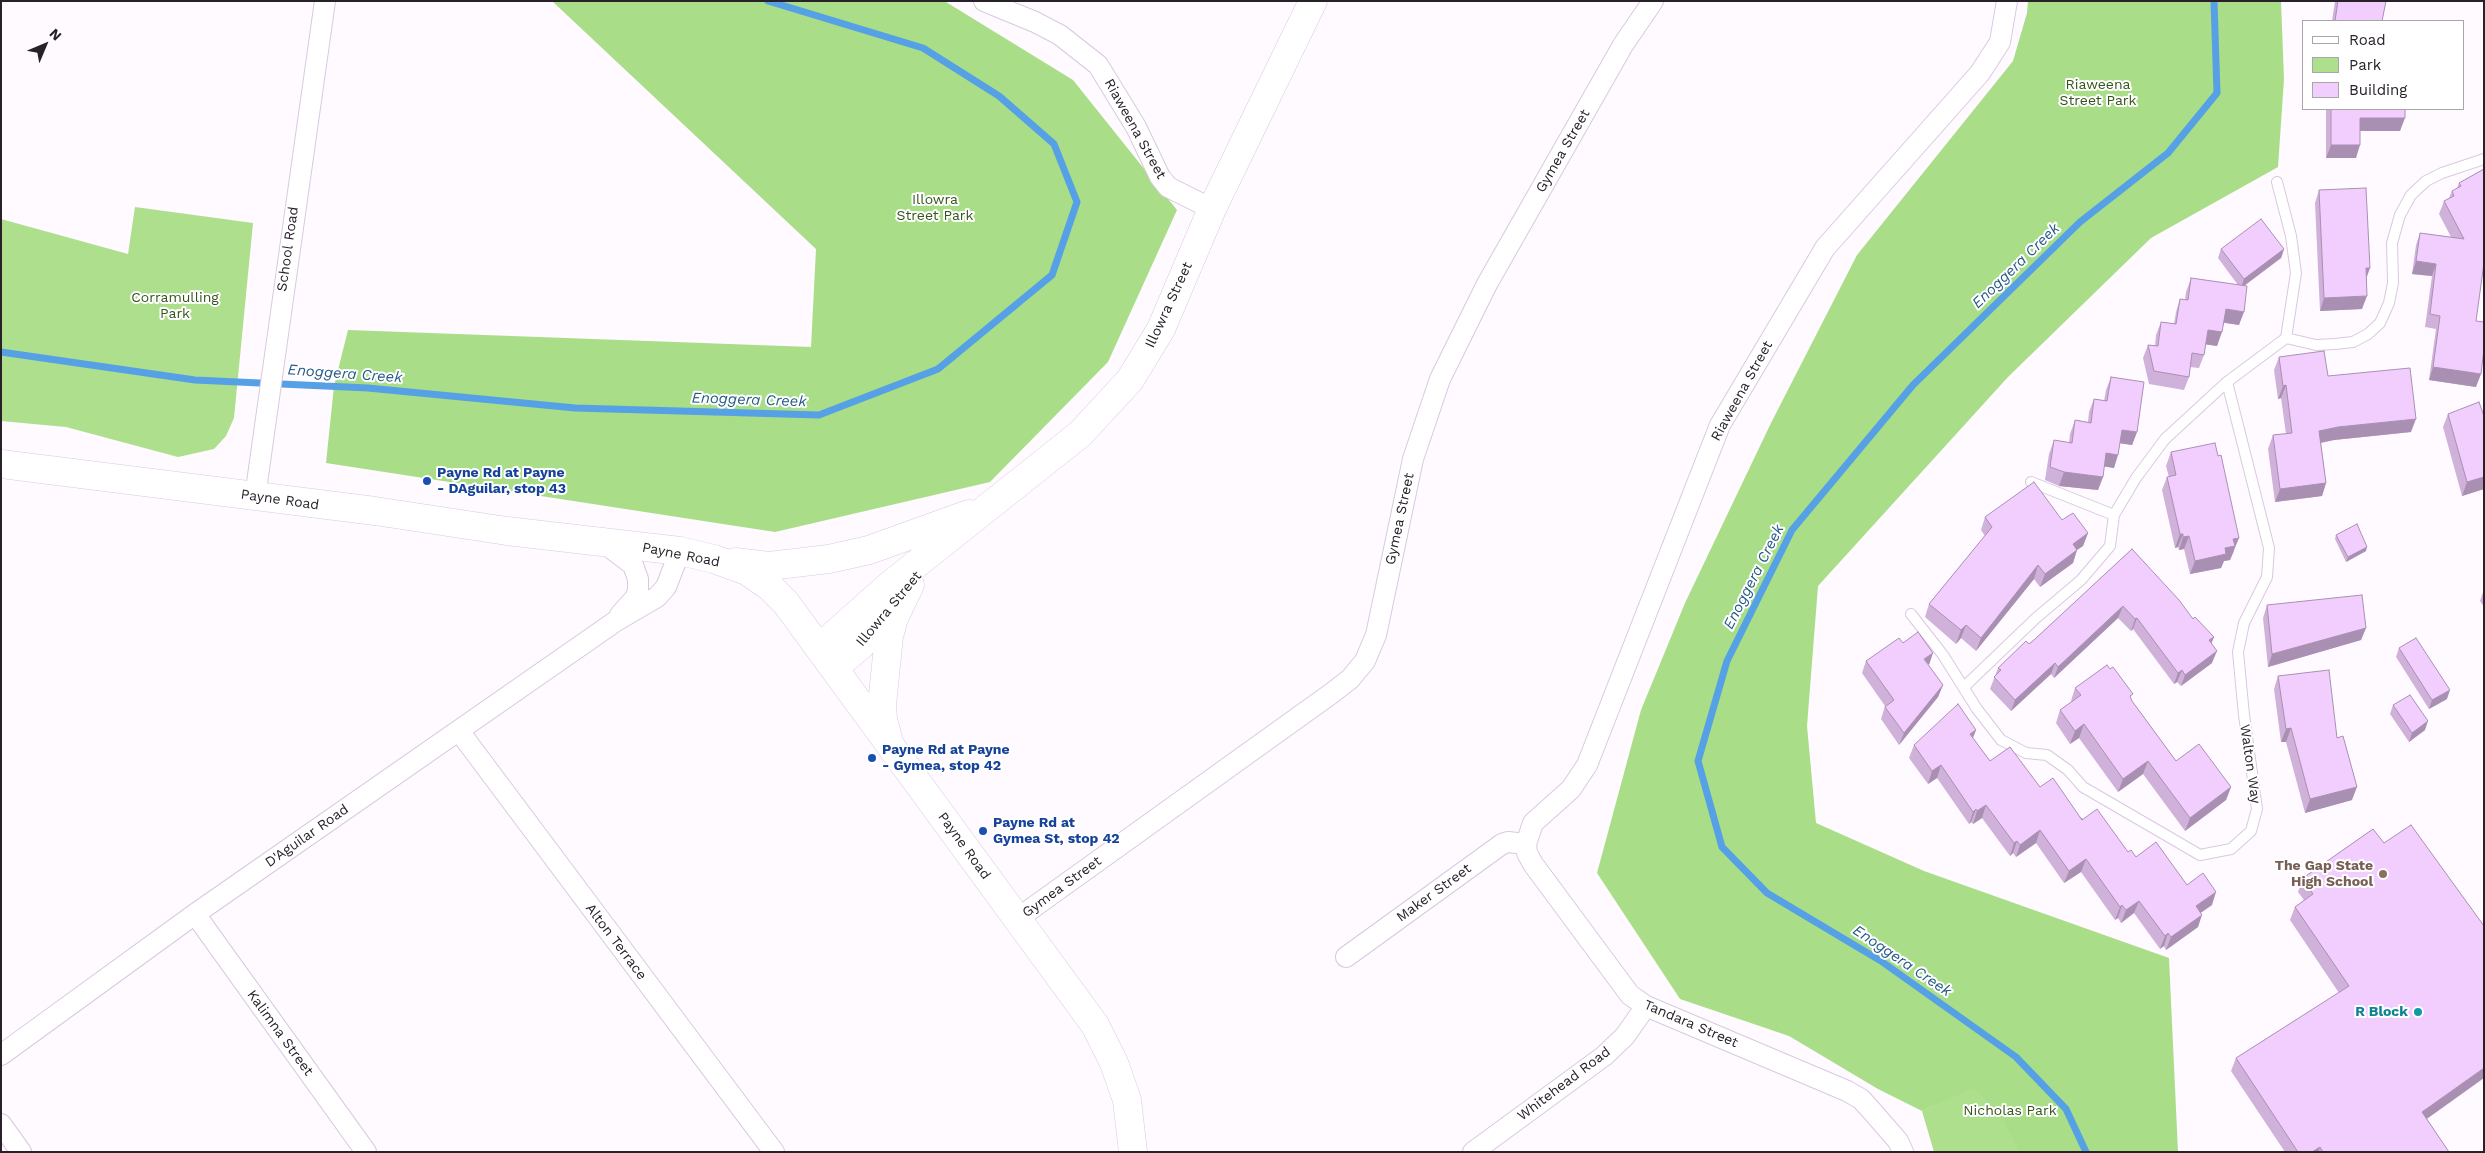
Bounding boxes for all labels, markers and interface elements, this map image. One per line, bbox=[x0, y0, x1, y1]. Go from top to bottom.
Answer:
north arrow bbox=[20, 20, 70, 70]
legend bbox=[2302, 20, 2465, 110]
text: N bbox=[46, 25, 65, 44]
text: Road bbox=[2349, 31, 2386, 49]
text: Park bbox=[2349, 56, 2381, 74]
street label: Riaweena Street bbox=[1101, 76, 1169, 182]
park label: Riaweena Street Park bbox=[2059, 77, 2137, 110]
text: Building bbox=[2349, 81, 2407, 99]
street label: Gymea Street bbox=[1532, 106, 1594, 196]
park label: Illowra Street Park bbox=[896, 192, 974, 224]
street label: School Road bbox=[274, 205, 302, 293]
water label: Enoggera Creek bbox=[1968, 220, 2064, 312]
street label: Illowra Street bbox=[1142, 259, 1196, 351]
park label: Corramulling Park bbox=[131, 290, 219, 322]
street label: Riaweena Street bbox=[1708, 338, 1776, 444]
water label: Enoggera Creek bbox=[287, 361, 403, 387]
water label: Enoggera Creek bbox=[691, 389, 807, 411]
place label: Payne Rd at Payne - DAguilar, stop 43 bbox=[437, 465, 566, 498]
street label: Gymea Street bbox=[1382, 472, 1418, 566]
marker: Payne Rd at Payne - DAguilar, stop 43 bbox=[421, 475, 433, 487]
street label: Payne Road bbox=[240, 486, 320, 514]
water label: Enoggera Creek bbox=[1720, 522, 1788, 632]
street label: Payne Road bbox=[641, 539, 721, 571]
street label: Illowra Street bbox=[853, 568, 925, 650]
street label: Walton Way bbox=[2236, 723, 2264, 805]
place label: Payne Rd at Payne - Gymea, stop 42 bbox=[882, 742, 1010, 774]
marker: Payne Rd at Payne - Gymea, stop 42 bbox=[866, 752, 878, 764]
street label: D'Aguilar Road bbox=[262, 801, 352, 871]
street label: Payne Road bbox=[934, 809, 994, 883]
place label: Payne Rd at Gymea St, stop 42 bbox=[993, 815, 1120, 848]
marker: Payne Rd at Gymea St, stop 42 bbox=[977, 825, 989, 837]
street label: Gymea Street bbox=[1019, 853, 1105, 921]
place label: The Gap State High School bbox=[2275, 858, 2373, 890]
street label: Maker Street bbox=[1393, 860, 1475, 926]
marker: The Gap State High School bbox=[2377, 868, 2389, 880]
street label: Alton Terrace bbox=[582, 901, 650, 983]
water label: Enoggera Creek bbox=[1849, 921, 1955, 1001]
street label: Kalimna Street bbox=[243, 987, 317, 1079]
street label: Tandara Street bbox=[1641, 997, 1741, 1051]
place label: R Block bbox=[2355, 1004, 2408, 1020]
marker: R Block bbox=[2412, 1006, 2424, 1018]
street label: Whitehead Road bbox=[1514, 1044, 1614, 1124]
park label: Nicholas Park bbox=[1963, 1103, 2057, 1119]

